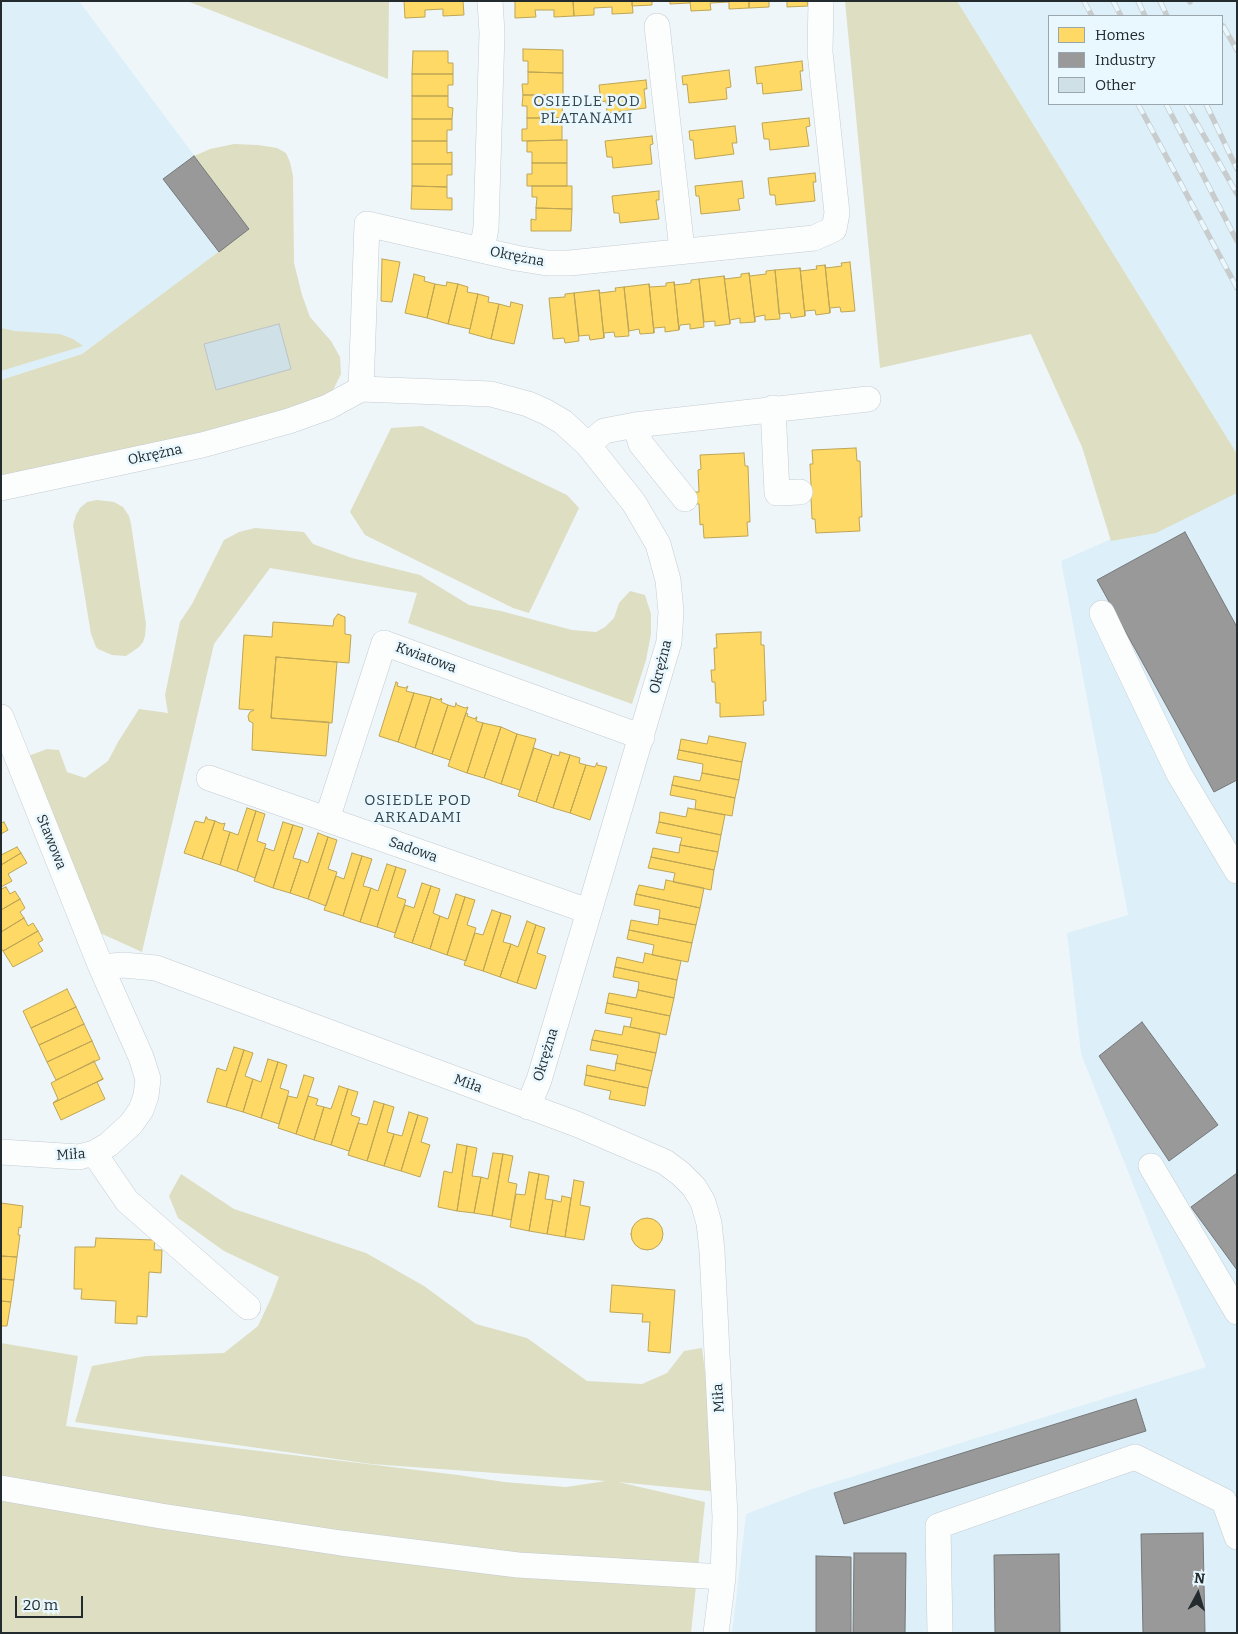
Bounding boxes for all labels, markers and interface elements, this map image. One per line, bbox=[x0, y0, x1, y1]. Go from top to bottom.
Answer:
legend bbox=[1048, 15, 1223, 105]
text: Homes bbox=[1095, 26, 1145, 44]
text: Industry bbox=[1095, 51, 1155, 69]
text: Other bbox=[1095, 76, 1136, 94]
district label: OSIEDLE POD PLATANAMI bbox=[532, 93, 642, 128]
street label: Okrężna bbox=[488, 244, 546, 270]
street label: Okrężna bbox=[126, 441, 184, 469]
street label: Okrężna bbox=[646, 638, 676, 696]
street label: Kwiatowa bbox=[393, 639, 459, 677]
district label: OSIEDLE POD ARKADAMI bbox=[363, 792, 473, 827]
street label: Stawowa bbox=[32, 812, 70, 872]
street label: Sadowa bbox=[386, 834, 440, 866]
street label: Okrężna bbox=[530, 1026, 562, 1084]
street label: Miła bbox=[452, 1071, 484, 1097]
street label: Miła bbox=[56, 1146, 86, 1164]
street label: Miła bbox=[710, 1383, 728, 1413]
north arrow bbox=[1173, 1569, 1223, 1619]
text: N bbox=[1193, 1570, 1206, 1588]
scale bar bbox=[18, 1586, 85, 1618]
text: 20 m bbox=[23, 1596, 58, 1614]

